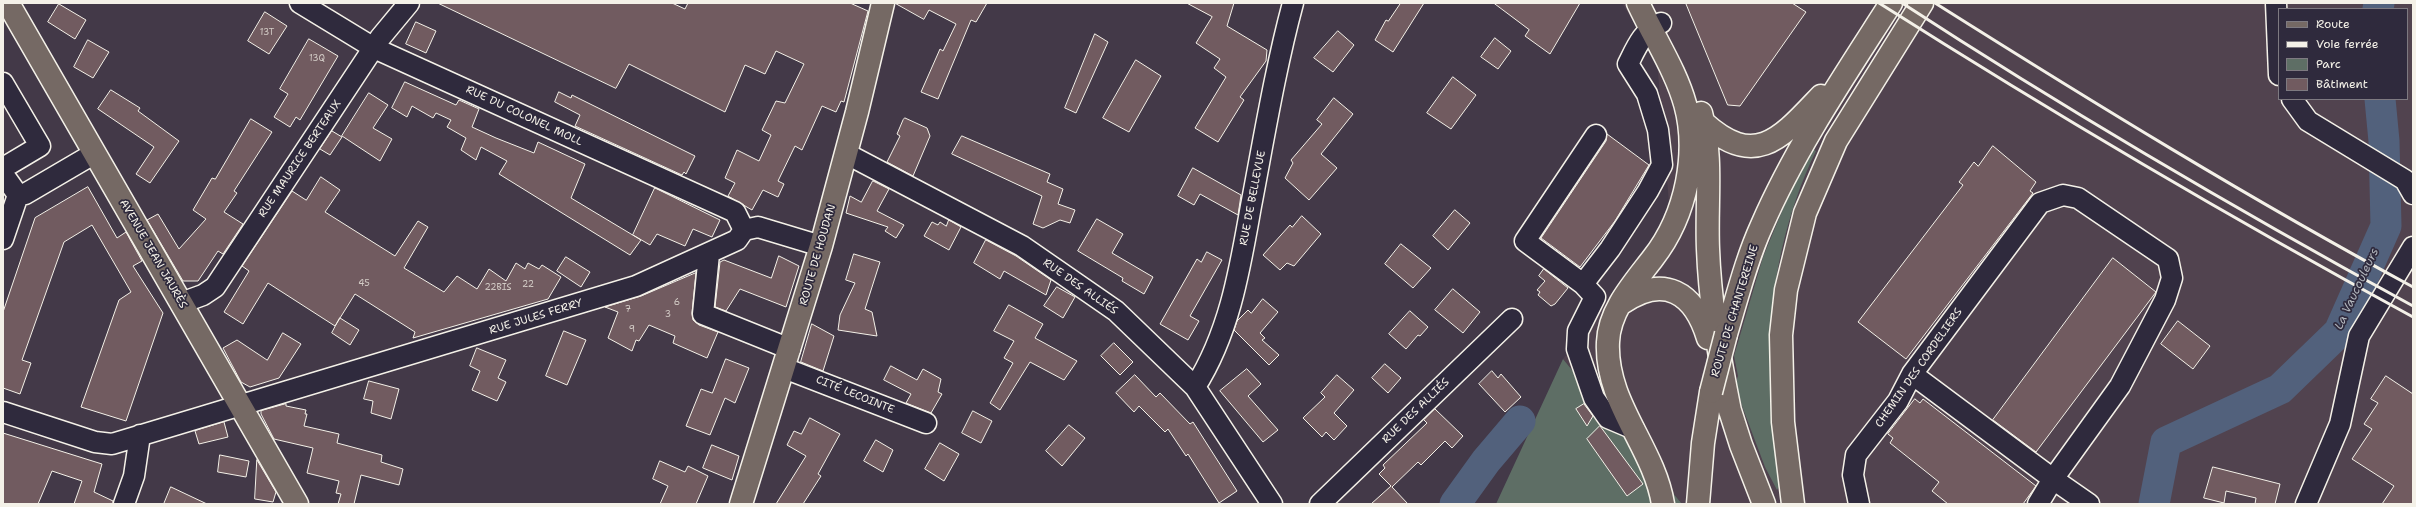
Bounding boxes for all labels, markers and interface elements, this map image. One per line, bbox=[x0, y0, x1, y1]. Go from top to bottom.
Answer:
legend bbox=[2278, 8, 2408, 100]
text: Route bbox=[2316, 16, 2350, 32]
house number: 13T bbox=[260, 28, 274, 38]
text: Voie ferrée bbox=[2316, 36, 2379, 52]
house number: 13Q bbox=[309, 54, 325, 64]
text: Parc bbox=[2316, 56, 2341, 72]
text: Bâtiment bbox=[2316, 76, 2368, 92]
street label: RUE DU COLONEL MOLL bbox=[464, 83, 584, 149]
street label: RUE MAURICE BERTEAUX bbox=[256, 98, 344, 220]
street label: RUE DE BELLEVUE bbox=[1237, 149, 1269, 247]
street label: AVENUE JEAN JAURÈS bbox=[116, 197, 190, 311]
street label: ROUTE DE HOUDAN bbox=[797, 203, 839, 307]
street label: ROUTE DE CHANTEREINE bbox=[1709, 244, 1761, 378]
water label: La Vaucouleurs bbox=[2332, 246, 2382, 332]
street label: RUE DES ALLIÉS bbox=[1040, 256, 1120, 318]
house number: 45 bbox=[358, 279, 370, 289]
house number: 22 bbox=[522, 280, 534, 290]
house number: 22BIS bbox=[484, 283, 512, 293]
street label: RUE JULES FERRY bbox=[488, 297, 584, 337]
house number: 6 bbox=[674, 298, 680, 308]
house number: 7 bbox=[625, 305, 631, 315]
street label: CHEMIN DES CORDELIERS bbox=[1873, 306, 1965, 430]
house number: 3 bbox=[665, 310, 671, 320]
house number: 9 bbox=[629, 325, 635, 335]
street label: CITÉ LECOINTE bbox=[814, 373, 896, 417]
street label: RUE DES ALLIÉS bbox=[1380, 376, 1452, 446]

